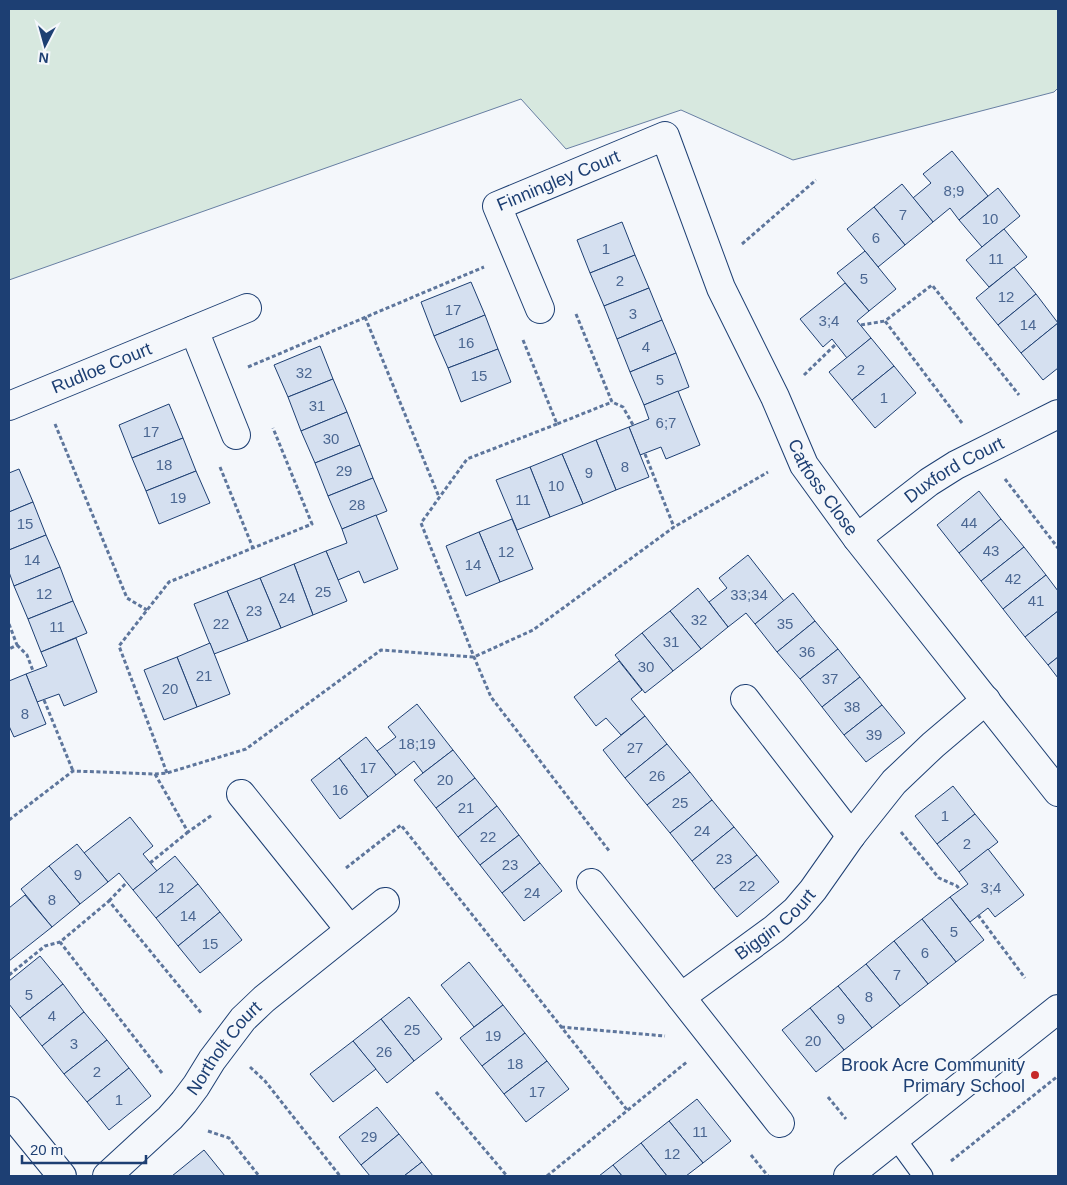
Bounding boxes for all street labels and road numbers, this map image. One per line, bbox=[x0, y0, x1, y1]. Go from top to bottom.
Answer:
street label: Finningley Court bbox=[494, 146, 623, 215]
street label: Rudloe Court bbox=[49, 338, 154, 397]
street label: Duxford Court bbox=[901, 433, 1007, 507]
street label: Catfoss Close bbox=[784, 436, 862, 540]
street label: Biggin Court bbox=[731, 885, 819, 964]
street label: Northolt Court bbox=[183, 997, 265, 1099]

